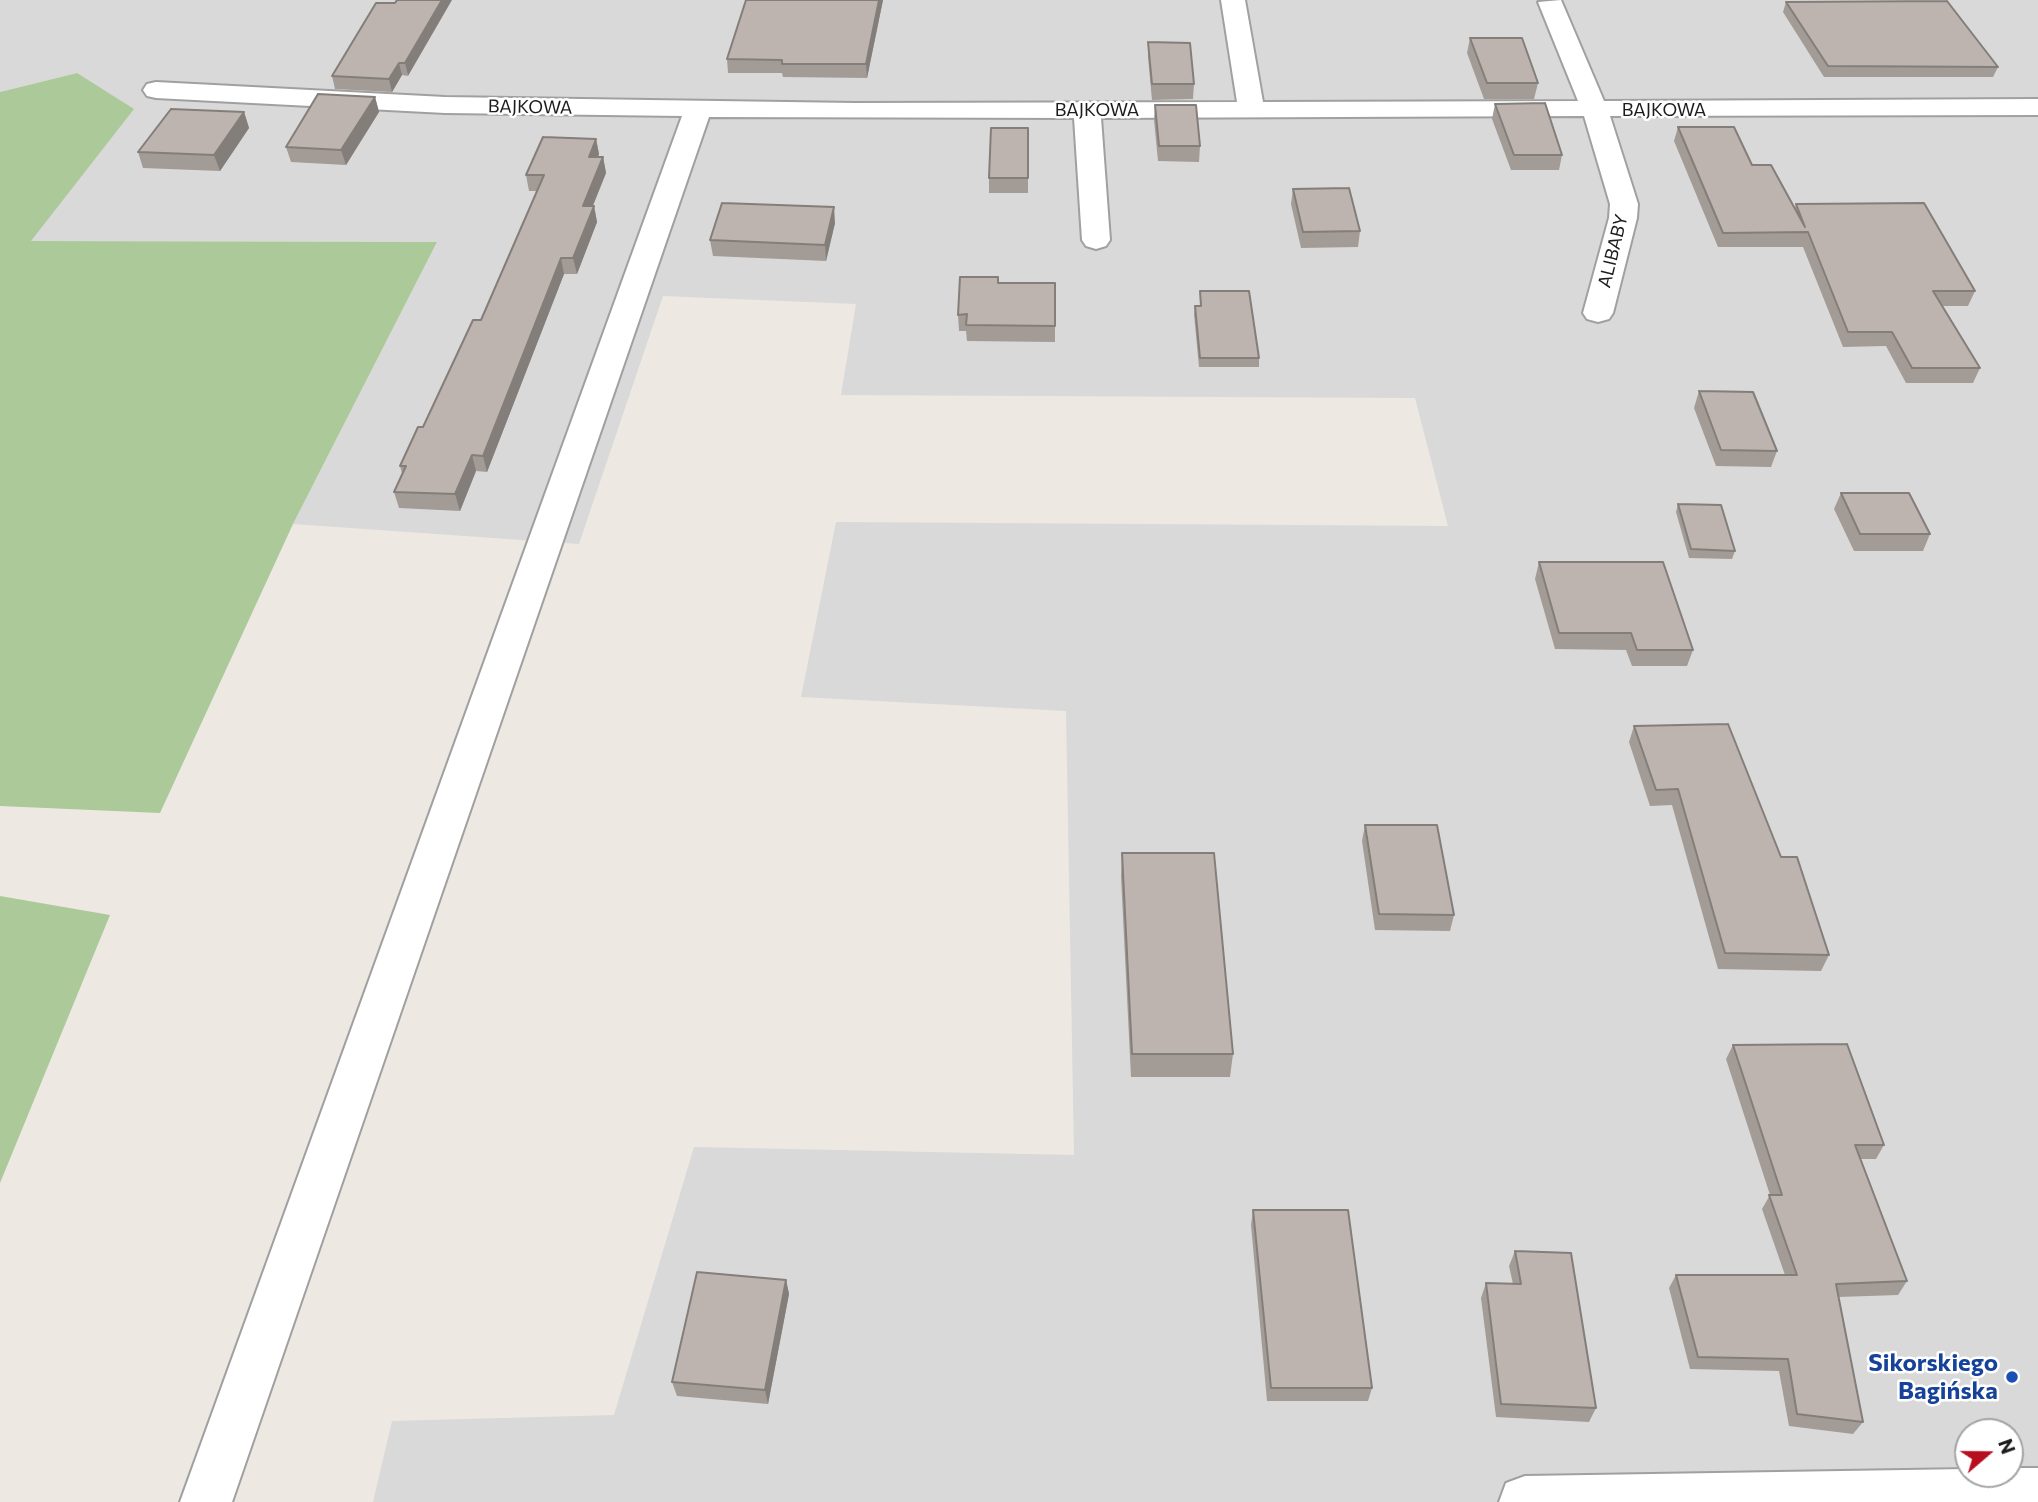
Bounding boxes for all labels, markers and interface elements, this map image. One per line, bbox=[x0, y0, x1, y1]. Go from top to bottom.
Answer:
street label: BAJKOWA bbox=[488, 95, 572, 119]
street label: BAJKOWA bbox=[1055, 99, 1139, 121]
street label: BAJKOWA bbox=[1622, 99, 1706, 121]
street label: ALIBABY bbox=[1593, 212, 1633, 290]
place label: Sikorskiego Bagińska bbox=[1868, 1349, 1998, 1405]
marker: Sikorskiego Bagińska bbox=[2004, 1369, 2020, 1385]
north arrow bbox=[1954, 1418, 2024, 1488]
text: N bbox=[1994, 1436, 2021, 1457]

